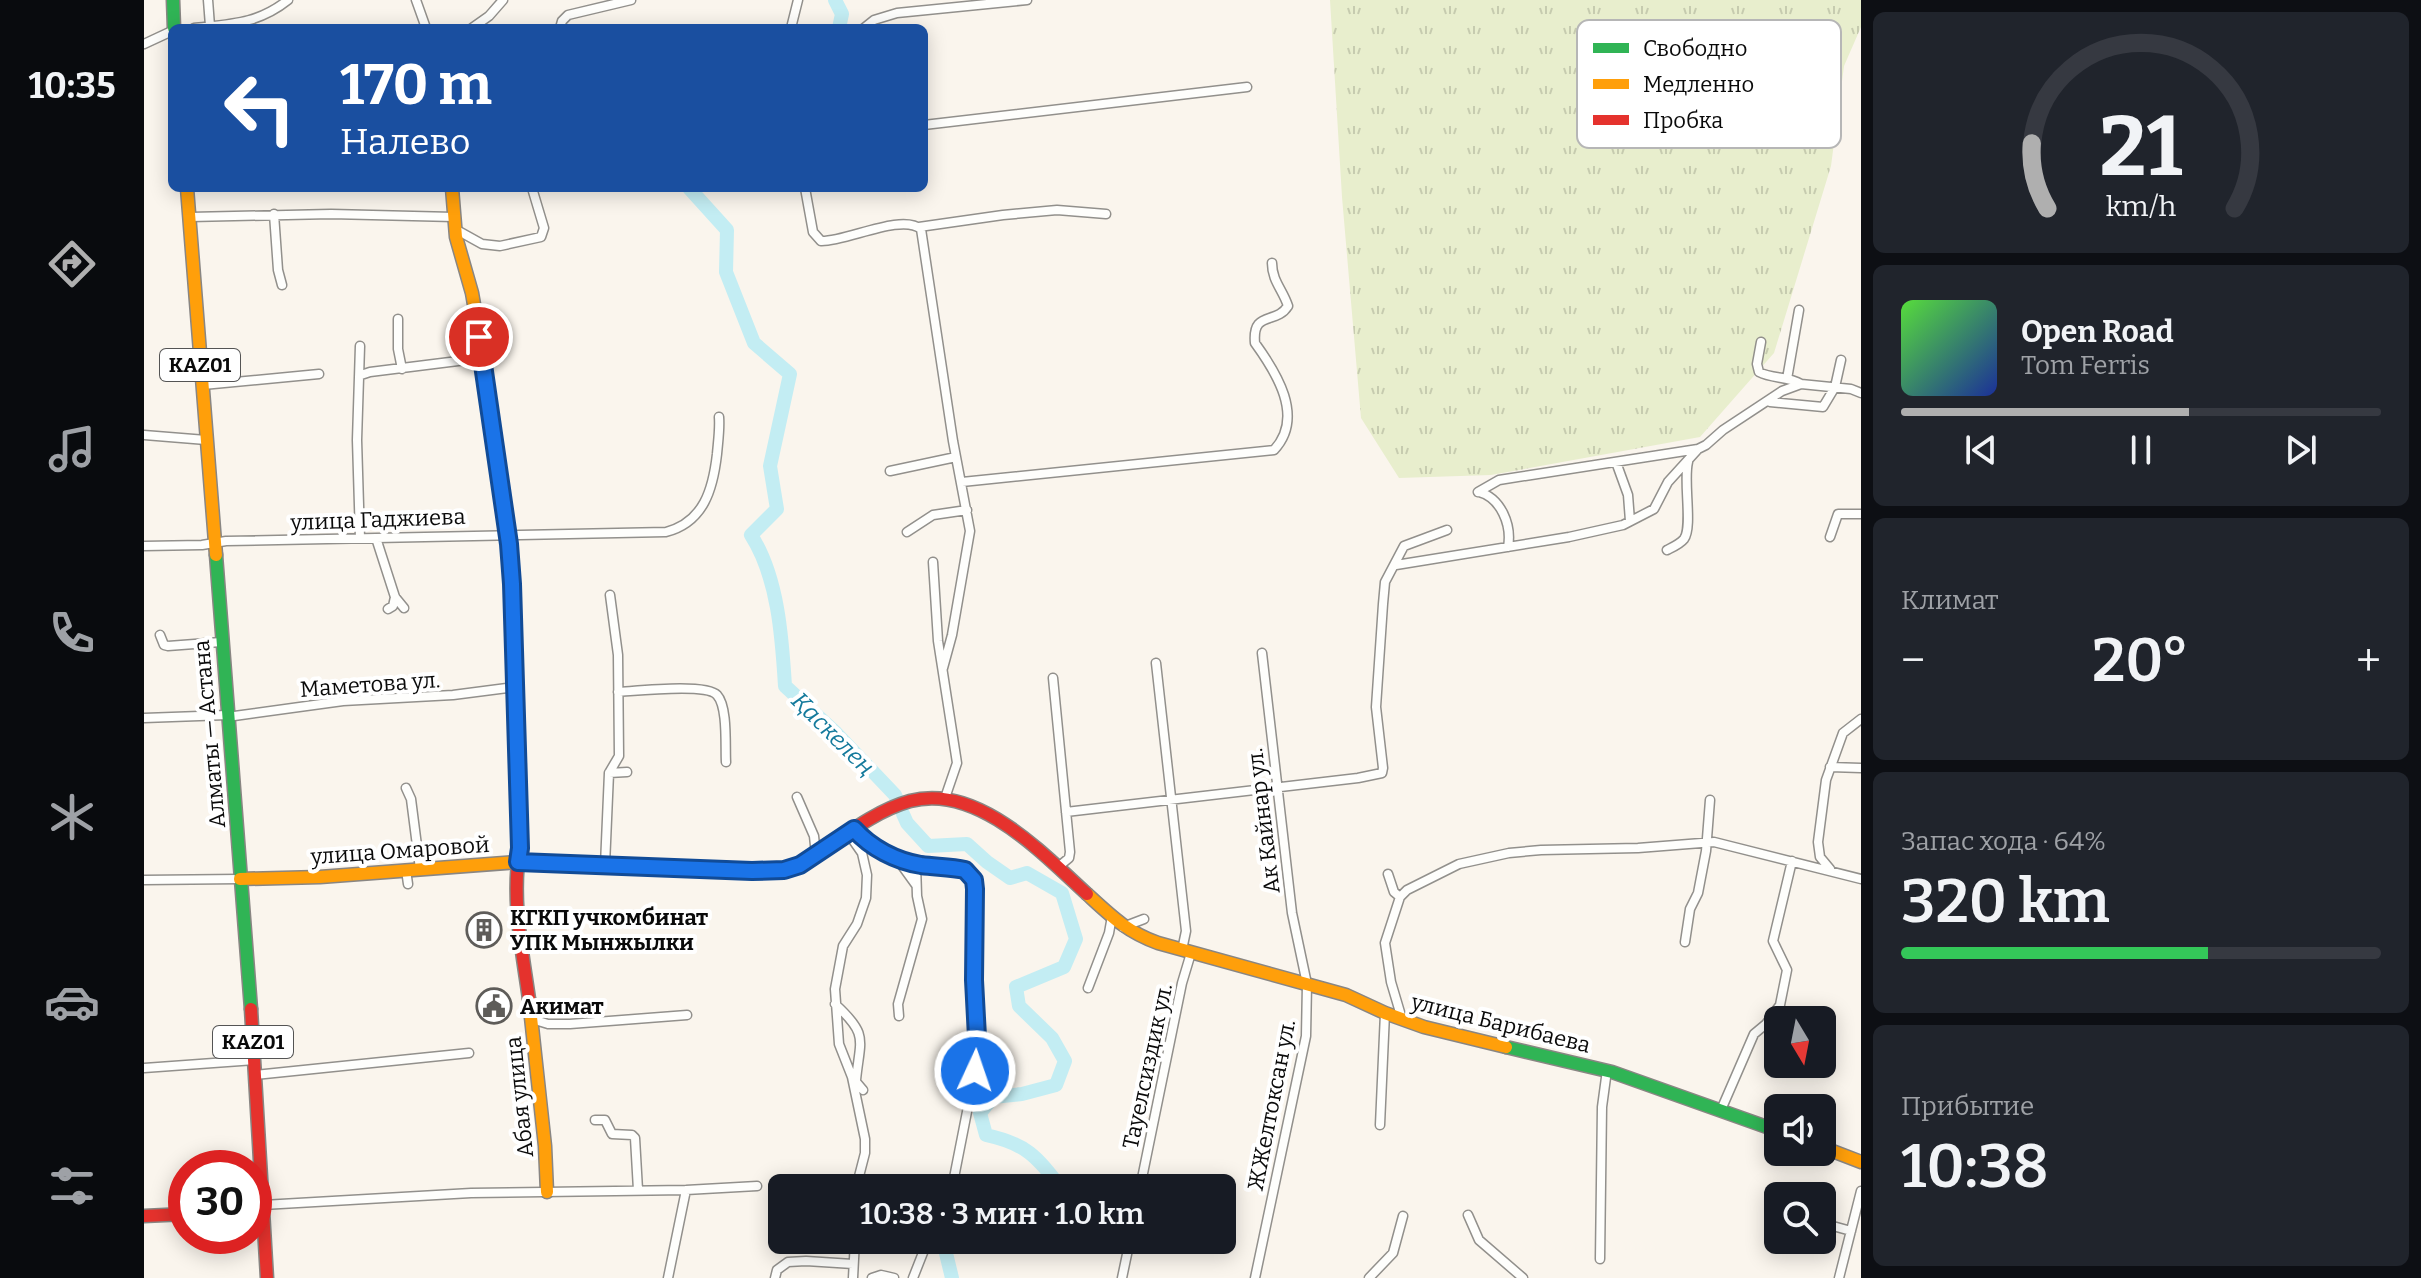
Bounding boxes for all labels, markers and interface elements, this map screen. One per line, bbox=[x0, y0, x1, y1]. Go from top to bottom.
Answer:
legend bbox=[1577, 20, 1841, 148]
text: Свободно bbox=[1643, 35, 1747, 62]
text: 170 m bbox=[340, 52, 492, 119]
icon: left bbox=[208, 56, 312, 160]
text: 10:35 bbox=[28, 64, 116, 108]
text: Медленно bbox=[1643, 71, 1754, 98]
text: 21 bbox=[2100, 96, 2182, 196]
text: Пробка bbox=[1643, 107, 1723, 134]
text: Налево bbox=[340, 120, 471, 164]
text: km/h bbox=[2106, 189, 2177, 224]
icon: directions bbox=[44, 236, 100, 292]
pin bbox=[445, 303, 513, 371]
text: Open Road bbox=[2021, 314, 2174, 350]
icon: arrive bbox=[457, 315, 501, 359]
road number: KАZ01 bbox=[160, 349, 240, 381]
text: Tom Ferris bbox=[2021, 350, 2150, 381]
icon: music bbox=[44, 421, 100, 477]
icon: previous bbox=[1959, 428, 2003, 472]
icon: pause bbox=[2119, 428, 2163, 472]
icon: next bbox=[2279, 428, 2323, 472]
street label: улица Гаджиева bbox=[289, 503, 466, 536]
text: Климат bbox=[1901, 585, 1998, 616]
icon: phone bbox=[44, 605, 100, 661]
text: 20° bbox=[2092, 625, 2189, 697]
text: − bbox=[1901, 634, 1925, 687]
text: + bbox=[2356, 634, 2381, 687]
street label: Алматы — Астана bbox=[188, 639, 231, 829]
street label: Маметова ул. bbox=[299, 666, 441, 703]
water label: Қаскелең bbox=[786, 687, 880, 781]
street label: Ак Кайнар ул. bbox=[1241, 747, 1286, 895]
icon: climate bbox=[44, 789, 100, 845]
text: Запас хода · 64% bbox=[1901, 826, 2106, 857]
street label: улица Омаровой bbox=[309, 831, 490, 870]
text: 320 km bbox=[1901, 866, 2110, 938]
place label: КГКП учкомбинат УПК Мынжылки bbox=[510, 904, 708, 956]
building icon: КГКП учкомбинат УПК Мынжылки bbox=[465, 911, 503, 949]
icon: car bbox=[44, 974, 100, 1030]
street label: Тауелсиздик ул. bbox=[1117, 981, 1178, 1151]
public building icon: Акимат bbox=[475, 987, 513, 1025]
street label: улица Барибаева bbox=[1407, 988, 1593, 1059]
place label: Акимат bbox=[520, 993, 604, 1020]
north arrow bbox=[1764, 1006, 1836, 1078]
map controls bbox=[1764, 1006, 1836, 1254]
street label: ЖЖелтоксан ул. bbox=[1242, 1017, 1301, 1193]
road number: KАZ01 bbox=[213, 1026, 293, 1058]
position arrow bbox=[933, 1029, 1017, 1113]
street label: Абая улица bbox=[500, 1035, 539, 1159]
text: Прибытие bbox=[1901, 1091, 2034, 1122]
button: sound bbox=[1764, 1094, 1836, 1166]
text: 10:38 bbox=[1901, 1131, 2049, 1203]
speed limit sign: 30 bbox=[168, 1150, 272, 1254]
icon: filters bbox=[44, 1158, 100, 1214]
button: search bbox=[1764, 1182, 1836, 1254]
text: 10:38 · 3 мин · 1.0 km bbox=[860, 1196, 1144, 1232]

